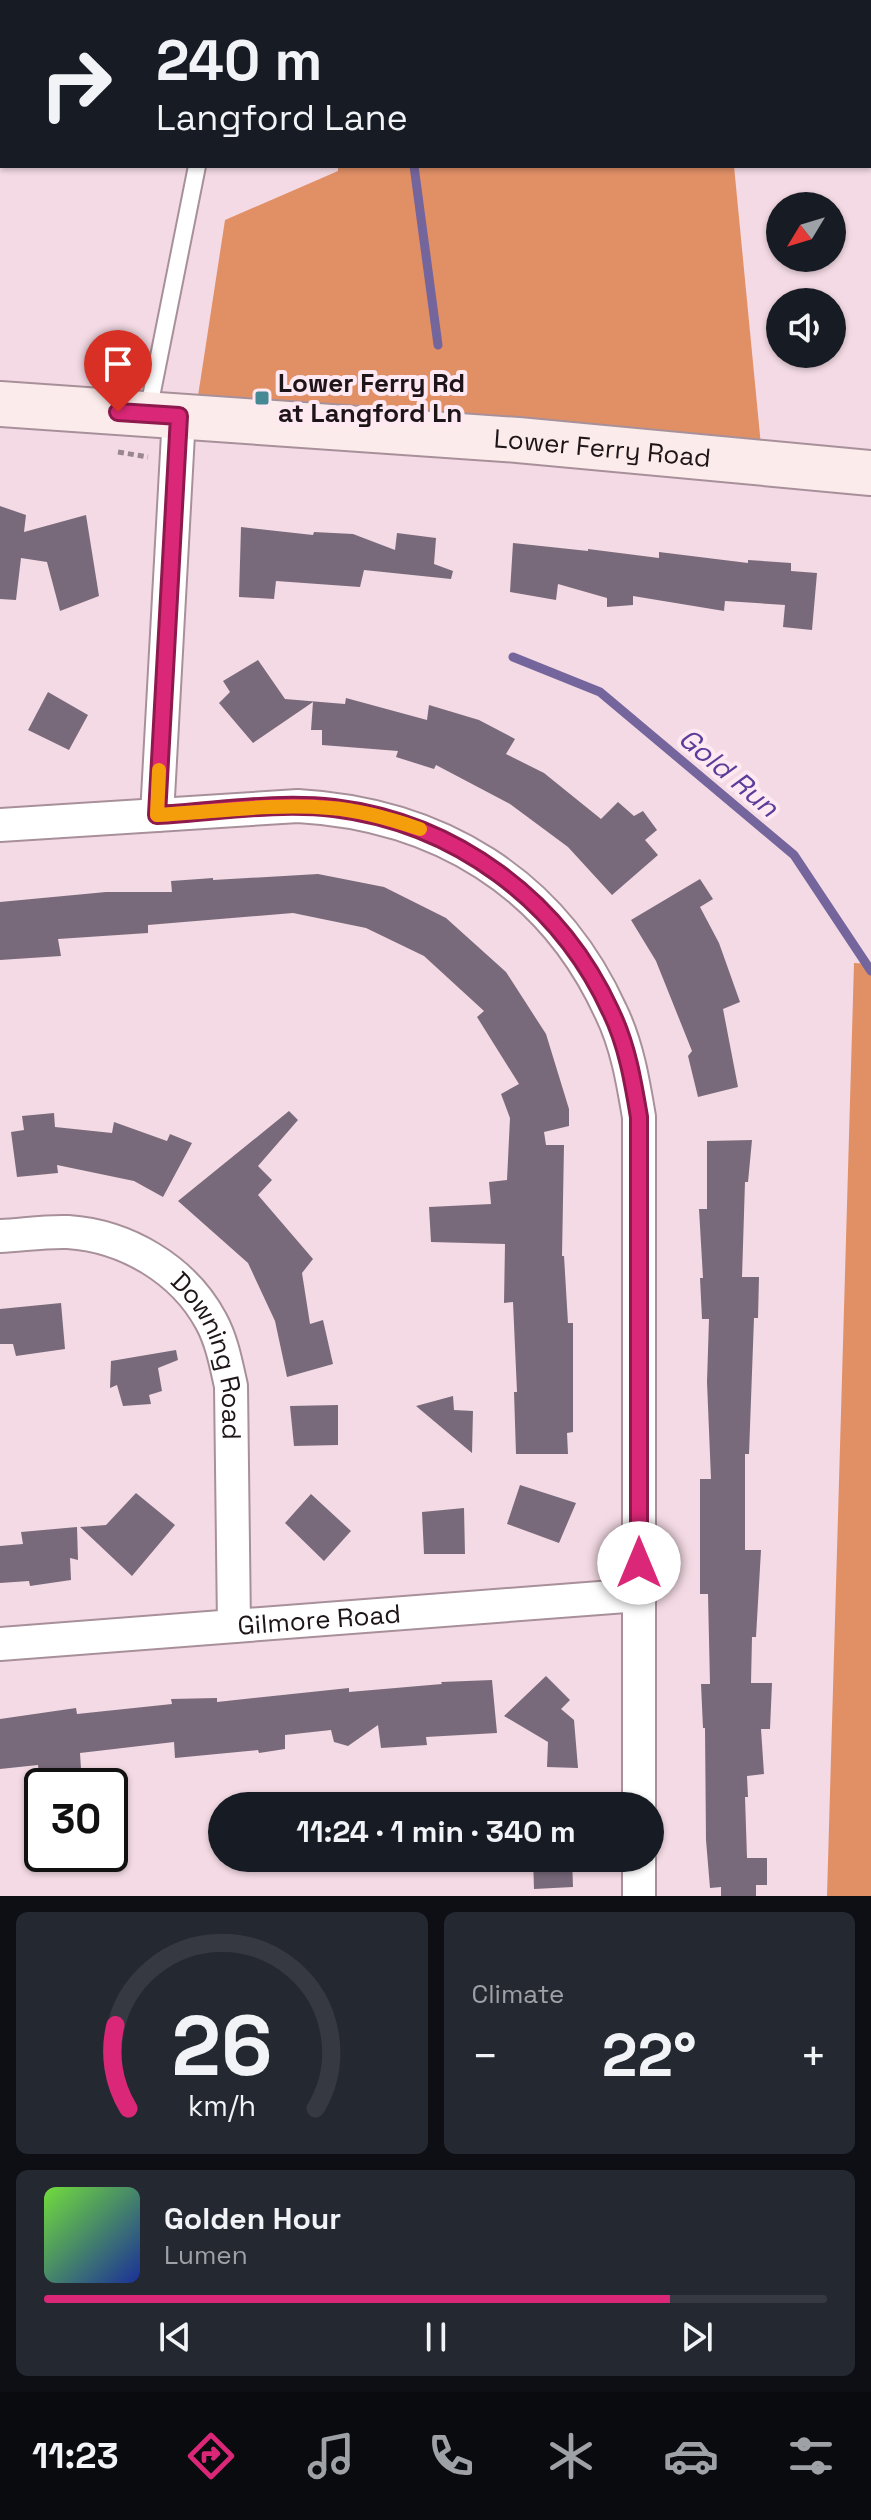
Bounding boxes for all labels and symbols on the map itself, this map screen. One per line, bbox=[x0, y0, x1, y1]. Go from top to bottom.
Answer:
north arrow bbox=[766, 192, 846, 272]
pin bbox=[84, 330, 152, 412]
place label: Lower Ferry Rd at Langford Ln bbox=[278, 366, 465, 430]
marker: Lower Ferry Rd at Langford Ln bbox=[253, 389, 271, 407]
street label: Lower Ferry Road bbox=[493, 421, 712, 475]
water label: Gold Run bbox=[672, 720, 787, 825]
street label: Downing Road bbox=[164, 1264, 249, 1440]
position arrow bbox=[597, 1521, 681, 1605]
street label: Gilmore Road bbox=[236, 1596, 402, 1643]
speed limit sign: 30 bbox=[24, 1768, 128, 1872]

